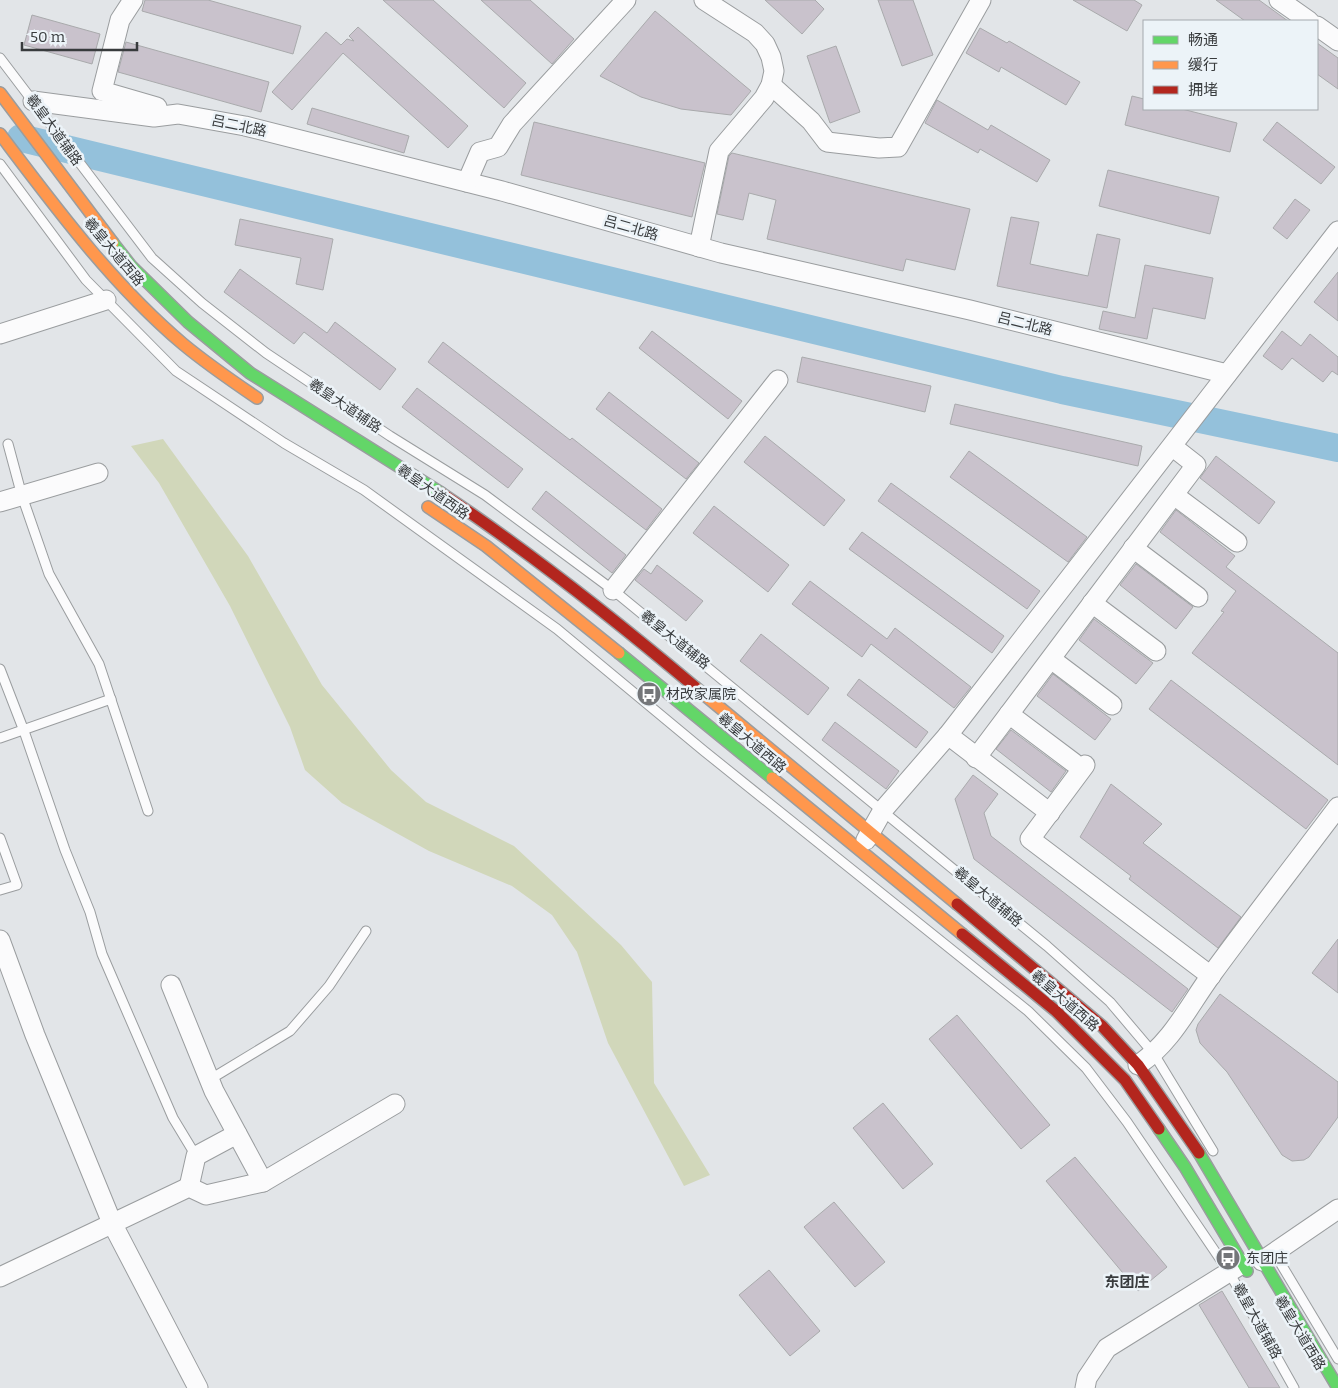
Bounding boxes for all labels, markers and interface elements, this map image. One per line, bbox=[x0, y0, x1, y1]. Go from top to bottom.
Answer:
scale bar bbox=[22, 20, 138, 52]
legend bbox=[1143, 20, 1318, 110]
text: 50 m bbox=[30, 28, 66, 46]
text: 畅通 bbox=[1188, 31, 1218, 49]
text: 缓行 bbox=[1188, 56, 1218, 74]
text: 拥堵 bbox=[1188, 81, 1218, 99]
street label: 羲皇大道辅路 bbox=[22, 91, 86, 169]
street label: 吕二北路 bbox=[210, 112, 268, 140]
street label: 吕二北路 bbox=[602, 212, 660, 244]
street label: 羲皇大道西路 bbox=[80, 214, 148, 290]
street label: 吕二北路 bbox=[996, 309, 1054, 339]
street label: 羲皇大道辅路 bbox=[305, 375, 385, 437]
street label: 羲皇大道西路 bbox=[394, 461, 472, 523]
street label: 羲皇大道辅路 bbox=[637, 607, 713, 673]
bus stop icon: 材改家属院 bbox=[636, 681, 662, 707]
place label: 材改家属院 bbox=[666, 686, 736, 703]
street label: 羲皇大道西路 bbox=[714, 709, 790, 777]
street label: 羲皇大道辅路 bbox=[950, 863, 1026, 931]
street label: 羲皇大道西路 bbox=[1028, 967, 1102, 1035]
bus stop icon: 东团庄 bbox=[1215, 1245, 1241, 1271]
place label: 东团庄 bbox=[1246, 1250, 1288, 1267]
district label: 东团庄 bbox=[1104, 1273, 1150, 1291]
street label: 羲皇大道辅路 bbox=[1229, 1280, 1285, 1362]
street label: 羲皇大道西路 bbox=[1271, 1293, 1329, 1373]

